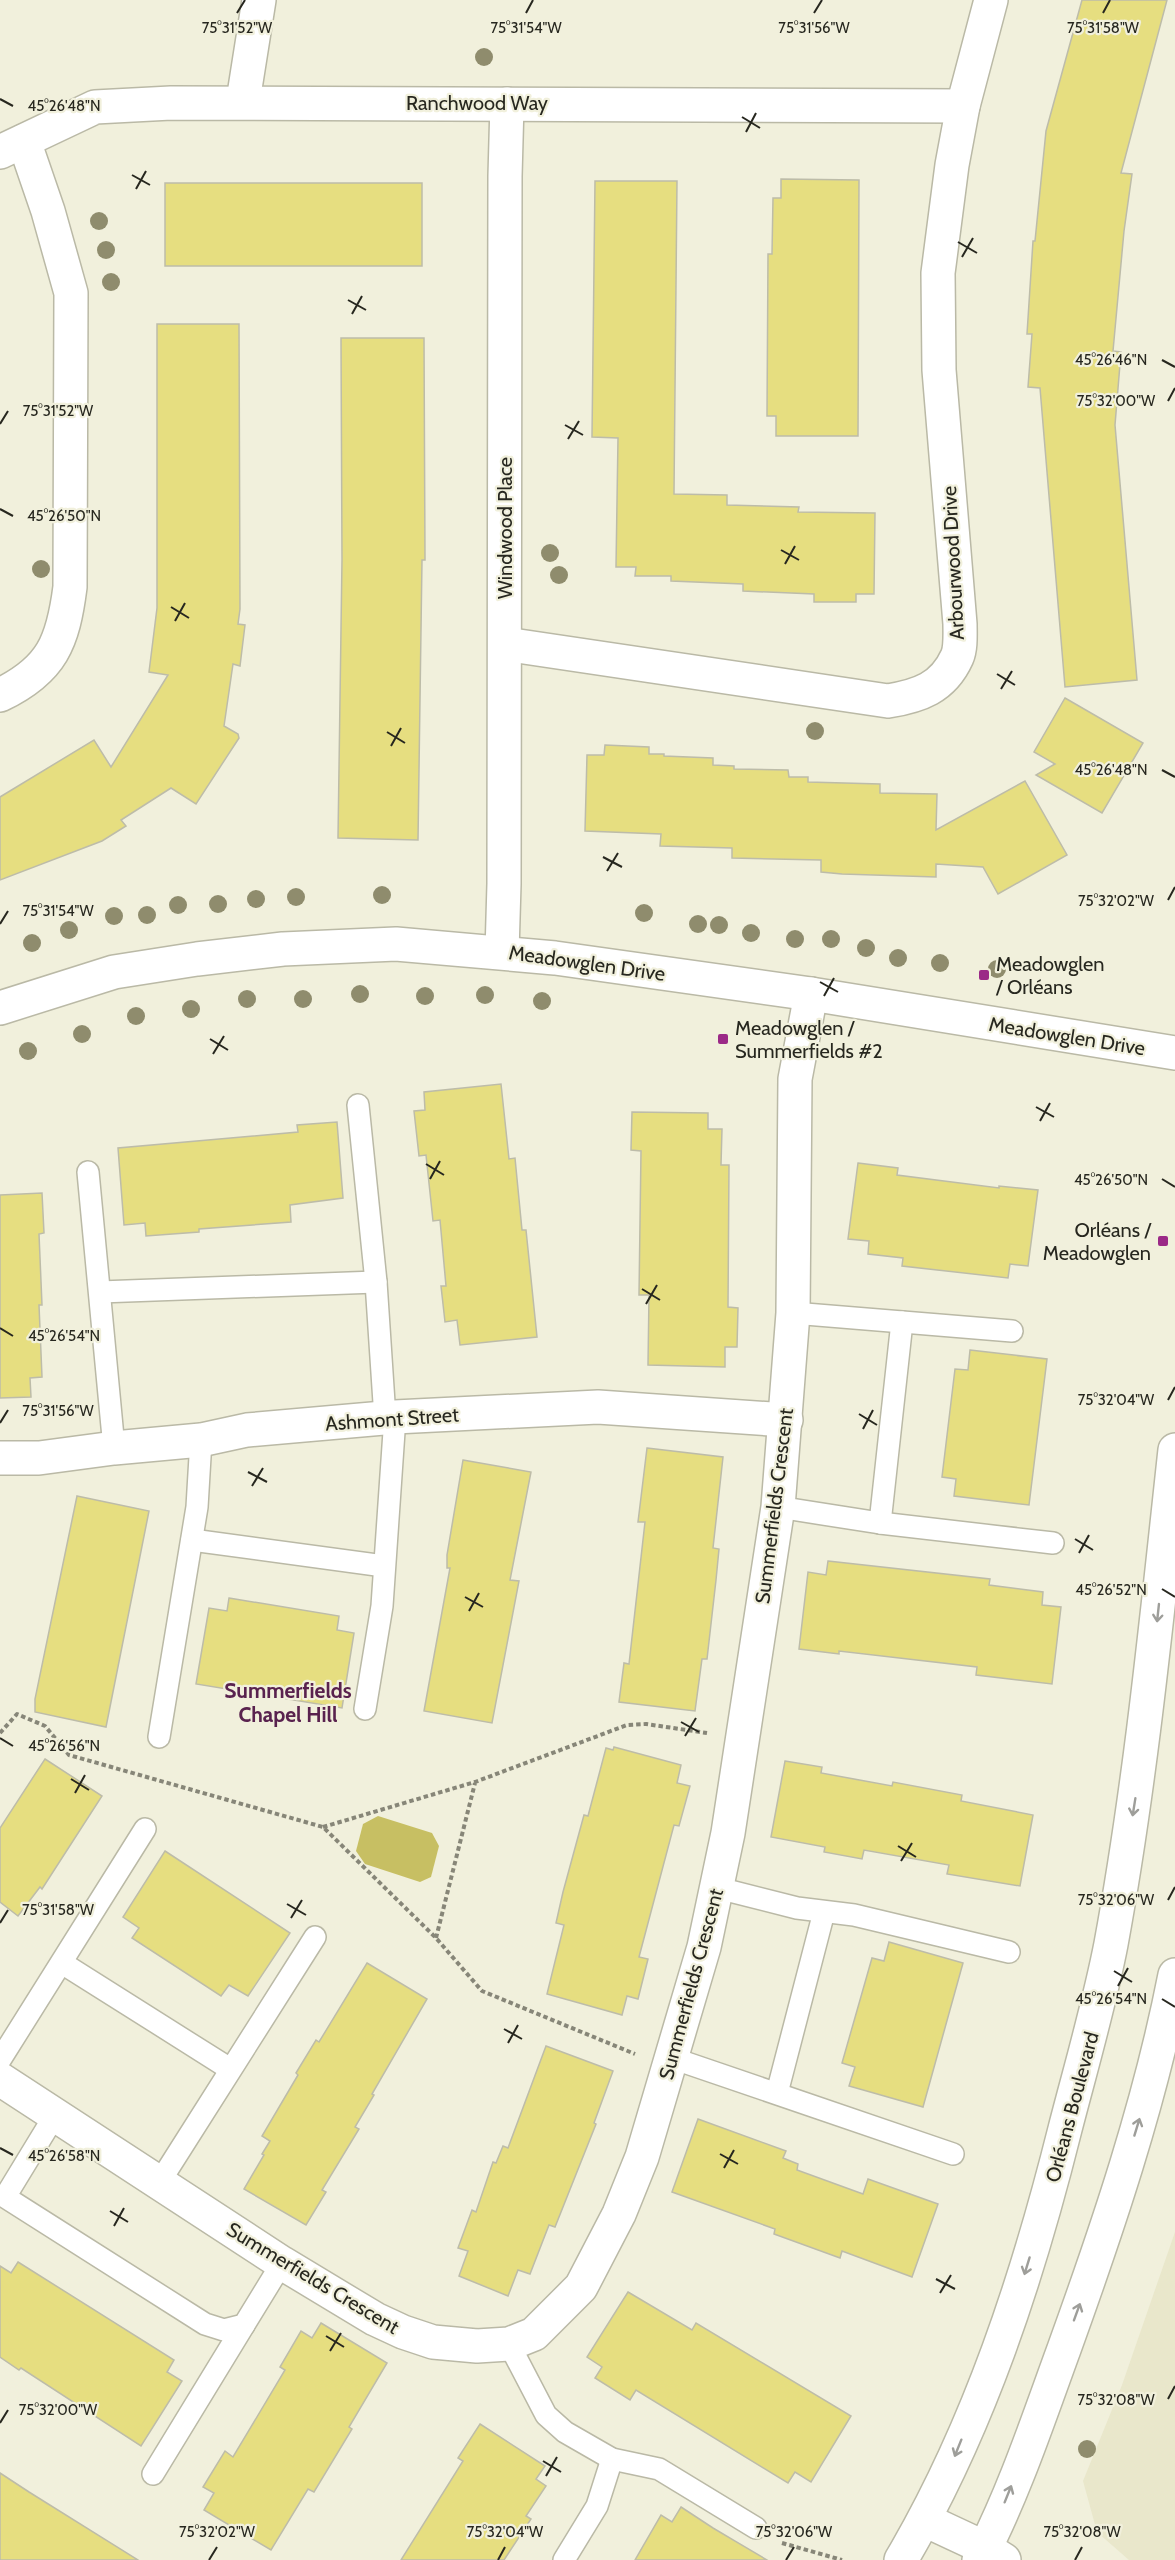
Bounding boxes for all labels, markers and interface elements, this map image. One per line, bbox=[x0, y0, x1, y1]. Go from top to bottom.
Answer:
text: 75°31'52"W bbox=[202, 19, 273, 37]
text: 75°31'54"W bbox=[490, 19, 562, 37]
text: 75°31'56"W bbox=[778, 19, 850, 37]
text: 75°31'58"W bbox=[1067, 19, 1140, 37]
street label: Ranchwood Way bbox=[406, 91, 548, 115]
text: 45°26'48"N bbox=[28, 97, 100, 115]
text: 45°26'46"N bbox=[1075, 351, 1147, 369]
text: 75°32'00"W bbox=[1077, 392, 1156, 410]
text: 75°31'52"W bbox=[23, 402, 94, 420]
street label: Windwood Place bbox=[493, 457, 517, 599]
street label: Arbourwood Drive bbox=[937, 485, 969, 641]
text: 45°26'50"N bbox=[27, 507, 101, 525]
text: 45°26'48"N bbox=[1075, 761, 1147, 779]
text: 75°32'02"W bbox=[1078, 892, 1155, 910]
text: 75°31'54"W bbox=[22, 902, 94, 920]
street label: Meadowglen Drive bbox=[507, 940, 667, 986]
place label: Meadowglen / Orléans bbox=[995, 952, 1104, 999]
marker: Meadowglen / Orléans bbox=[977, 968, 991, 982]
street label: Meadowglen Drive bbox=[987, 1012, 1147, 1060]
place label: Meadowglen / Summerfields #2 bbox=[735, 1016, 883, 1063]
marker: Meadowglen / Summerfields #2 bbox=[716, 1032, 730, 1046]
text: 45°26'50"N bbox=[1074, 1171, 1148, 1189]
place label: Orléans / Meadowglen bbox=[1043, 1218, 1153, 1265]
marker: Orléans / Meadowglen bbox=[1156, 1234, 1170, 1248]
text: 45°26'54"N bbox=[28, 1327, 100, 1345]
text: 75°32'04"W bbox=[1078, 1391, 1155, 1409]
text: 75°31'56"W bbox=[22, 1402, 94, 1420]
street label: Ashmont Street bbox=[325, 1402, 460, 1436]
street label: Summerfields Crescent bbox=[750, 1407, 798, 1605]
text: 45°26'52"N bbox=[1075, 1581, 1147, 1599]
one-way arrow bbox=[1152, 1603, 1163, 1622]
district label: Summerfields Chapel Hill bbox=[224, 1678, 352, 1727]
text: 45°26'56"N bbox=[28, 1737, 100, 1755]
one-way arrow bbox=[1128, 1796, 1139, 1816]
street label: Summerfields Crescent bbox=[654, 1886, 728, 2082]
text: 75°32'06"W bbox=[1078, 1891, 1155, 1909]
text: 75°31'58"W bbox=[22, 1901, 95, 1919]
text: 45°26'54"N bbox=[1075, 1990, 1147, 2008]
street label: Orléans Boulevard bbox=[1040, 2029, 1104, 2185]
one-way arrow bbox=[1132, 2118, 1143, 2137]
text: 45°26'58"N bbox=[28, 2147, 100, 2165]
street label: Summerfields Crescent bbox=[222, 2217, 404, 2339]
one-way arrow bbox=[1021, 2256, 1032, 2275]
one-way arrow bbox=[1073, 2303, 1084, 2322]
text: 75°32'08"W bbox=[1077, 2391, 1155, 2409]
text: 75°32'00"W bbox=[19, 2401, 98, 2419]
one-way arrow bbox=[952, 2438, 963, 2457]
one-way arrow bbox=[1003, 2486, 1014, 2504]
text: 75°32'02"W bbox=[179, 2523, 256, 2541]
text: 75°32'04"W bbox=[467, 2523, 544, 2541]
text: 75°32'06"W bbox=[756, 2523, 833, 2541]
text: 75°32'08"W bbox=[1043, 2523, 1121, 2541]

